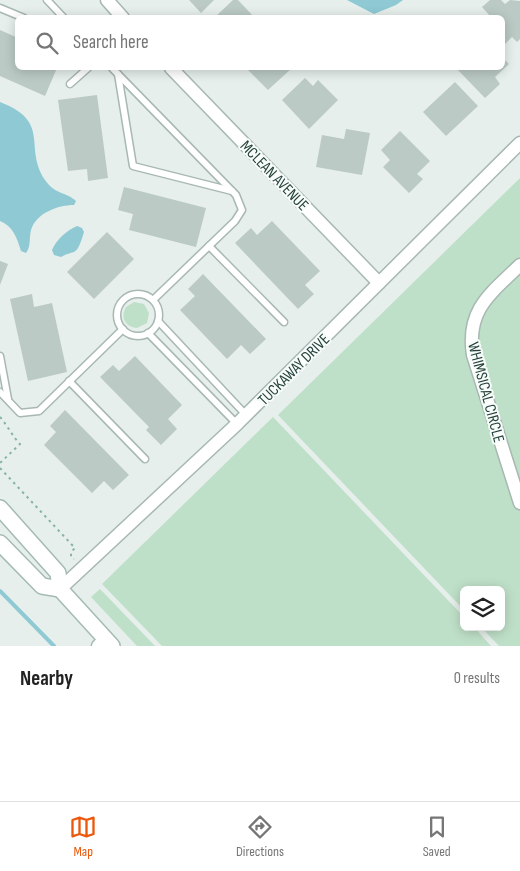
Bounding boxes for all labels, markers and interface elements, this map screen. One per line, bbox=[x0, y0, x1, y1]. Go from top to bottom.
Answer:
search box bbox=[15, 15, 505, 70]
icon: search bbox=[33, 29, 61, 57]
text: Search here bbox=[73, 31, 149, 54]
street label: MCLEAN AVENUE bbox=[236, 137, 312, 215]
street label: TUCKAWAY DRIVE bbox=[254, 330, 334, 410]
street label: WHIMSICAL CIRCLE bbox=[463, 340, 508, 445]
map controls bbox=[460, 586, 505, 631]
button: layers bbox=[460, 586, 505, 631]
text: Nearby bbox=[20, 666, 73, 691]
text: 0 results bbox=[454, 669, 500, 688]
tab: Map bbox=[69, 813, 97, 860]
tab: Directions bbox=[236, 813, 284, 860]
tab: Saved bbox=[423, 813, 451, 860]

